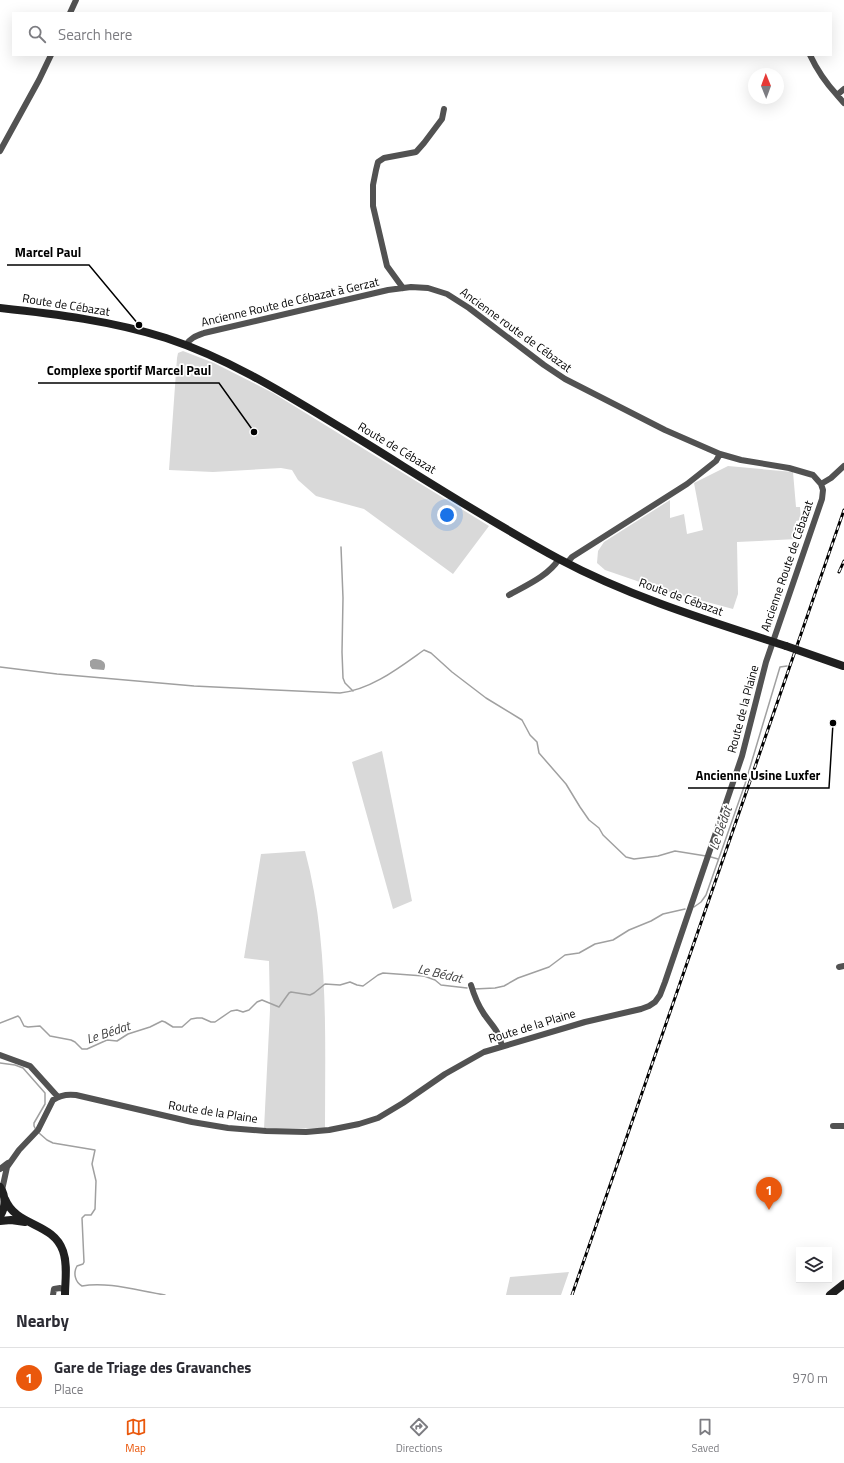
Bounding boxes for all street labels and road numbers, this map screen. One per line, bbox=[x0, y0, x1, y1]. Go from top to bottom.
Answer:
street label: Ancienne Route de Cébazat à Gerzat bbox=[199, 272, 382, 331]
street label: Ancienne route de Cébazat bbox=[456, 282, 577, 377]
street label: Route de Cébazat bbox=[21, 288, 112, 321]
street label: Route de Cébazat bbox=[354, 417, 441, 479]
street label: Ancienne Route de Cébazat bbox=[755, 497, 818, 634]
street label: Route de Cébazat bbox=[636, 572, 727, 621]
street label: Route de la Plaine bbox=[722, 663, 763, 755]
street label: Route de la Plaine bbox=[486, 1003, 578, 1048]
street label: Route de la Plaine bbox=[167, 1095, 259, 1128]

